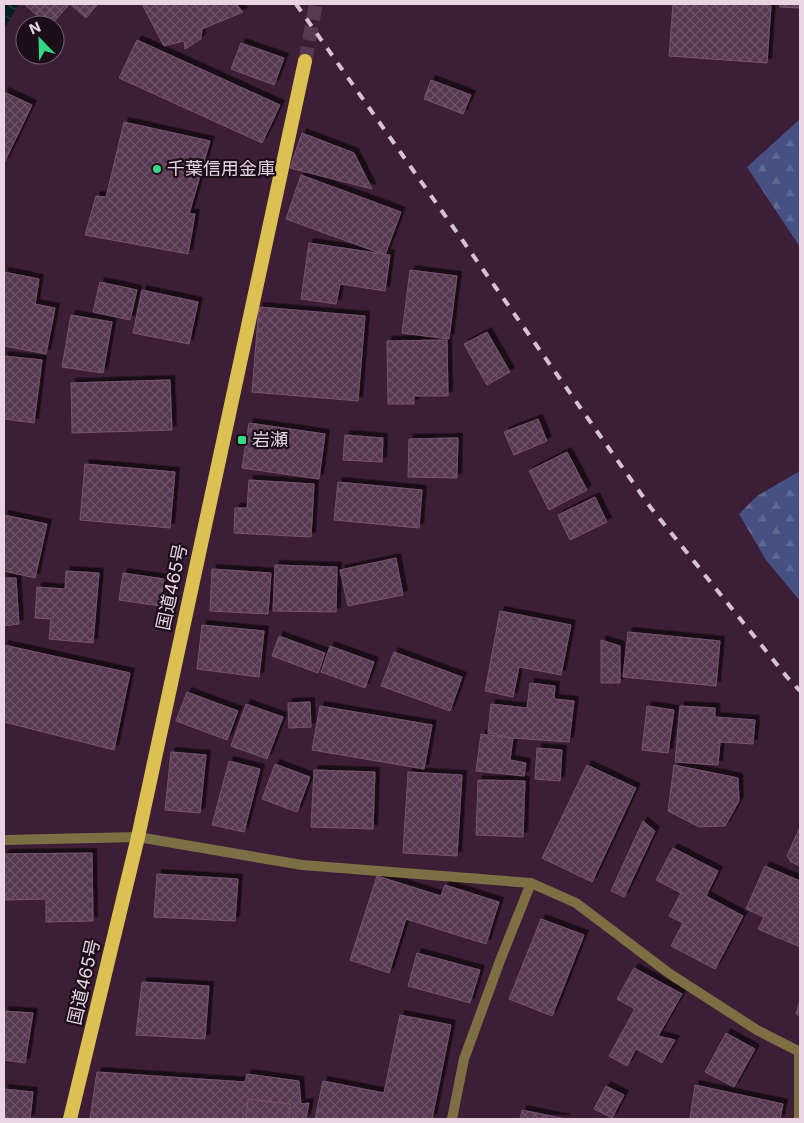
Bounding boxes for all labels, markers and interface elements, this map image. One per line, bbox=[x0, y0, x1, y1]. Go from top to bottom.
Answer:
north arrow bbox=[15, 15, 65, 65]
text: N bbox=[26, 18, 43, 37]
place label: 千葉信用金庫 bbox=[167, 158, 275, 179]
marker: 千葉信用金庫 bbox=[151, 163, 163, 175]
place label: 岩瀬 bbox=[252, 429, 288, 450]
marker: 岩瀬 bbox=[236, 434, 248, 446]
street label: 国道465号 bbox=[152, 542, 191, 632]
street label: 国道465号 bbox=[63, 937, 104, 1027]

